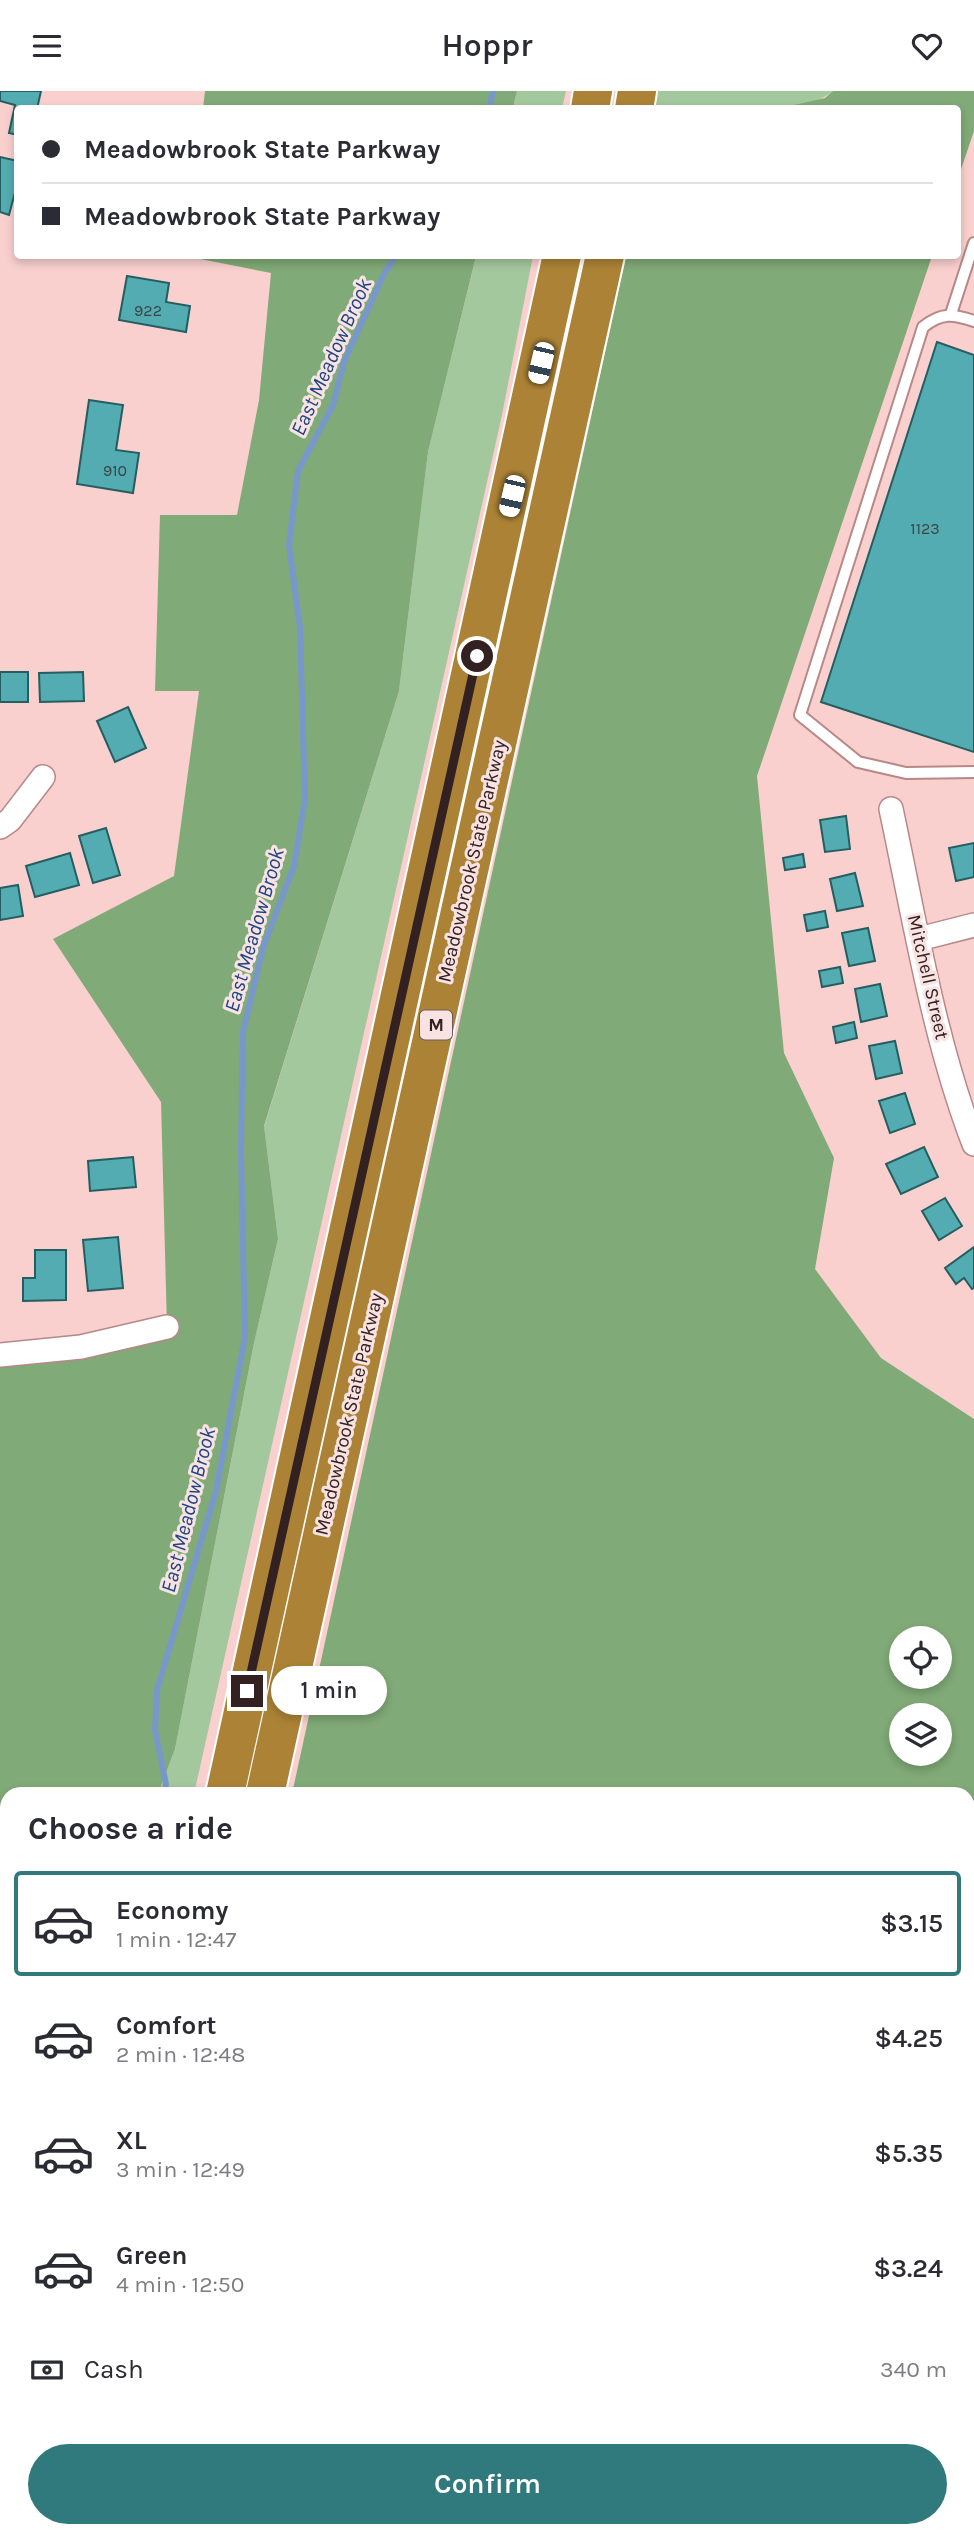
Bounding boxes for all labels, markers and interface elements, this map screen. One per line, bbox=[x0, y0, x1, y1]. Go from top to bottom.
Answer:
icon: menu bbox=[28, 27, 66, 65]
text: Hoppr bbox=[441, 27, 533, 64]
icon: heart bbox=[908, 27, 946, 65]
text: Meadowbrook State Parkway bbox=[84, 134, 440, 165]
text: Meadowbrook State Parkway bbox=[84, 201, 440, 232]
water label: East Meadow Brook bbox=[286, 275, 376, 439]
house number: 922 bbox=[134, 301, 162, 320]
car bbox=[527, 340, 556, 386]
house number: 910 bbox=[103, 461, 127, 480]
car bbox=[498, 473, 527, 519]
house number: 1123 bbox=[910, 519, 940, 538]
route start bbox=[461, 640, 493, 672]
street label: Meadowbrook State Parkway bbox=[433, 738, 511, 984]
water label: East Meadow Brook bbox=[219, 845, 289, 1015]
street label: Mitchell Street bbox=[903, 913, 953, 1041]
road number: M bbox=[420, 1010, 452, 1039]
street label: Meadowbrook State Parkway bbox=[310, 1291, 388, 1537]
water label: East Meadow Brook bbox=[156, 1425, 220, 1595]
map controls bbox=[889, 1626, 952, 1766]
button: locate bbox=[889, 1626, 952, 1689]
callout: 1 min bbox=[272, 1667, 387, 1715]
route end bbox=[231, 1675, 263, 1707]
text: 1 min bbox=[300, 1677, 358, 1704]
button: layers bbox=[889, 1703, 952, 1766]
text: Choose a ride bbox=[28, 1810, 233, 1847]
icon: car bbox=[32, 1892, 95, 1955]
text: Economy bbox=[116, 1895, 228, 1926]
text: $3.15 bbox=[880, 1908, 943, 1939]
text: 1 min · 12:47 bbox=[116, 1926, 236, 1953]
icon: car bbox=[32, 2007, 95, 2070]
text: Comfort bbox=[116, 2010, 217, 2041]
text: $4.25 bbox=[874, 2023, 943, 2054]
text: 2 min · 12:48 bbox=[116, 2041, 245, 2068]
icon: car bbox=[32, 2122, 95, 2185]
text: XL bbox=[116, 2125, 147, 2156]
text: $5.35 bbox=[874, 2138, 943, 2169]
text: 3 min · 12:49 bbox=[116, 2156, 245, 2183]
icon: car bbox=[32, 2237, 95, 2300]
text: Green bbox=[116, 2240, 188, 2271]
text: $3.24 bbox=[873, 2253, 943, 2284]
text: 4 min · 12:50 bbox=[116, 2271, 244, 2298]
icon: cash bbox=[28, 2351, 66, 2389]
text: Cash bbox=[84, 2354, 144, 2385]
text: 340 m bbox=[880, 2356, 947, 2383]
button: Confirm bbox=[28, 2444, 947, 2524]

